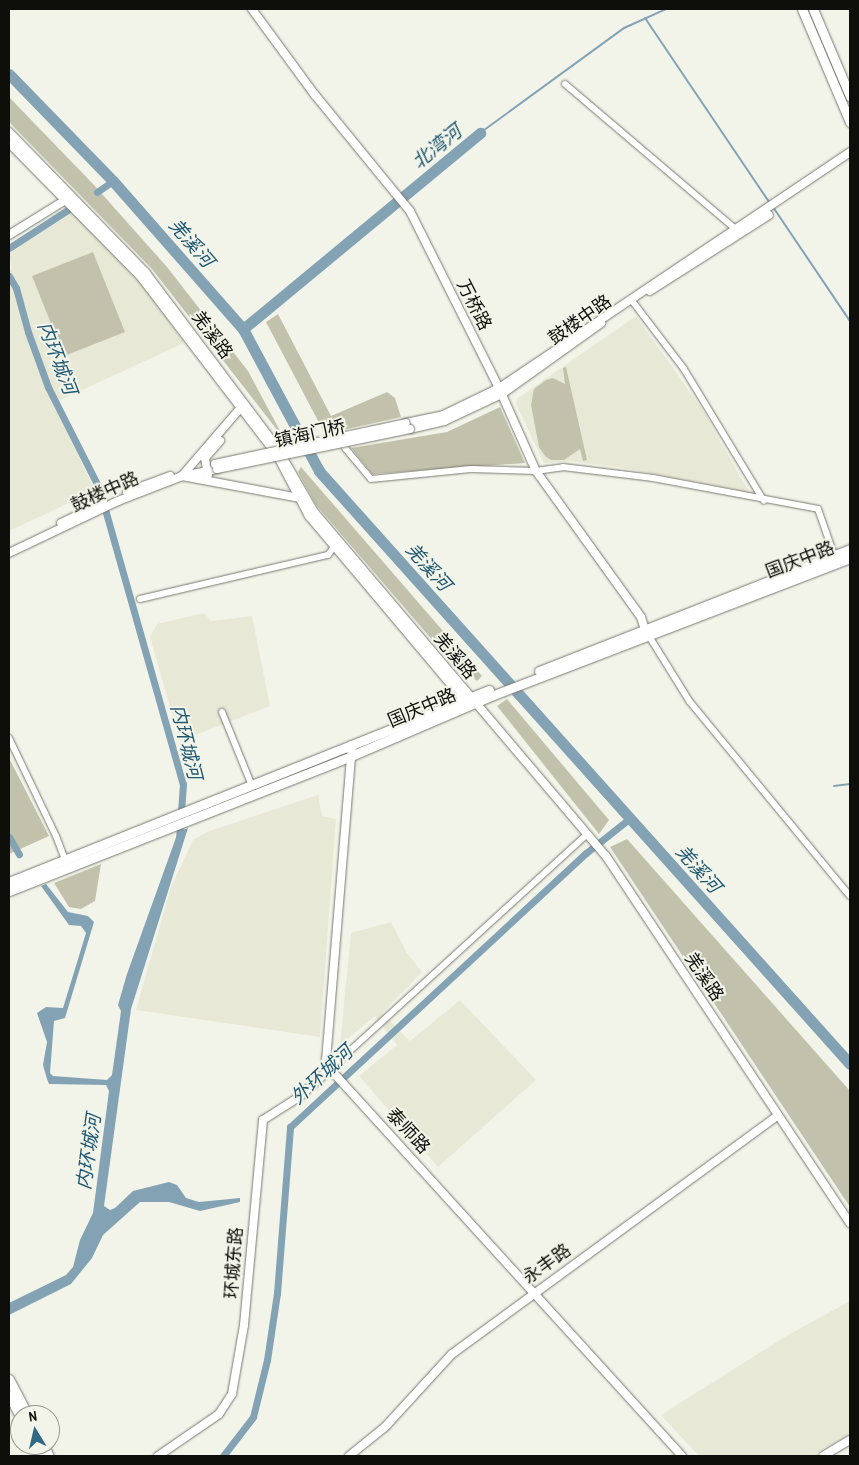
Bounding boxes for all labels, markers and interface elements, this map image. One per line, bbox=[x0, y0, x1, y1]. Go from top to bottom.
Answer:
water label: 北湾河 bbox=[408, 120, 466, 174]
water label: 羌溪河 bbox=[164, 214, 218, 272]
street label: 万桥路 bbox=[452, 276, 496, 334]
street label: 鼓楼中路 bbox=[544, 291, 616, 349]
street label: 羌溪路 bbox=[187, 307, 237, 363]
water label: 内环城河 bbox=[33, 318, 81, 398]
street label: 镇海门桥 bbox=[273, 416, 347, 452]
street label: 鼓楼中路 bbox=[68, 467, 142, 517]
street label: 国庆中路 bbox=[763, 537, 837, 583]
water label: 羌溪河 bbox=[400, 538, 456, 596]
street label: 羌溪路 bbox=[429, 628, 481, 684]
street label: 国庆中路 bbox=[385, 684, 459, 732]
water label: 内环城河 bbox=[166, 702, 206, 782]
water label: 羌溪河 bbox=[670, 840, 726, 898]
street label: 羌溪路 bbox=[680, 949, 728, 1005]
water label: 外环城河 bbox=[286, 1041, 358, 1109]
street label: 泰师路 bbox=[382, 1104, 434, 1158]
water label: 内环城河 bbox=[72, 1113, 106, 1191]
street label: 环城东路 bbox=[221, 1226, 247, 1300]
street label: 永丰路 bbox=[519, 1239, 575, 1289]
north arrow bbox=[10, 1405, 60, 1455]
text: N bbox=[27, 1407, 38, 1426]

